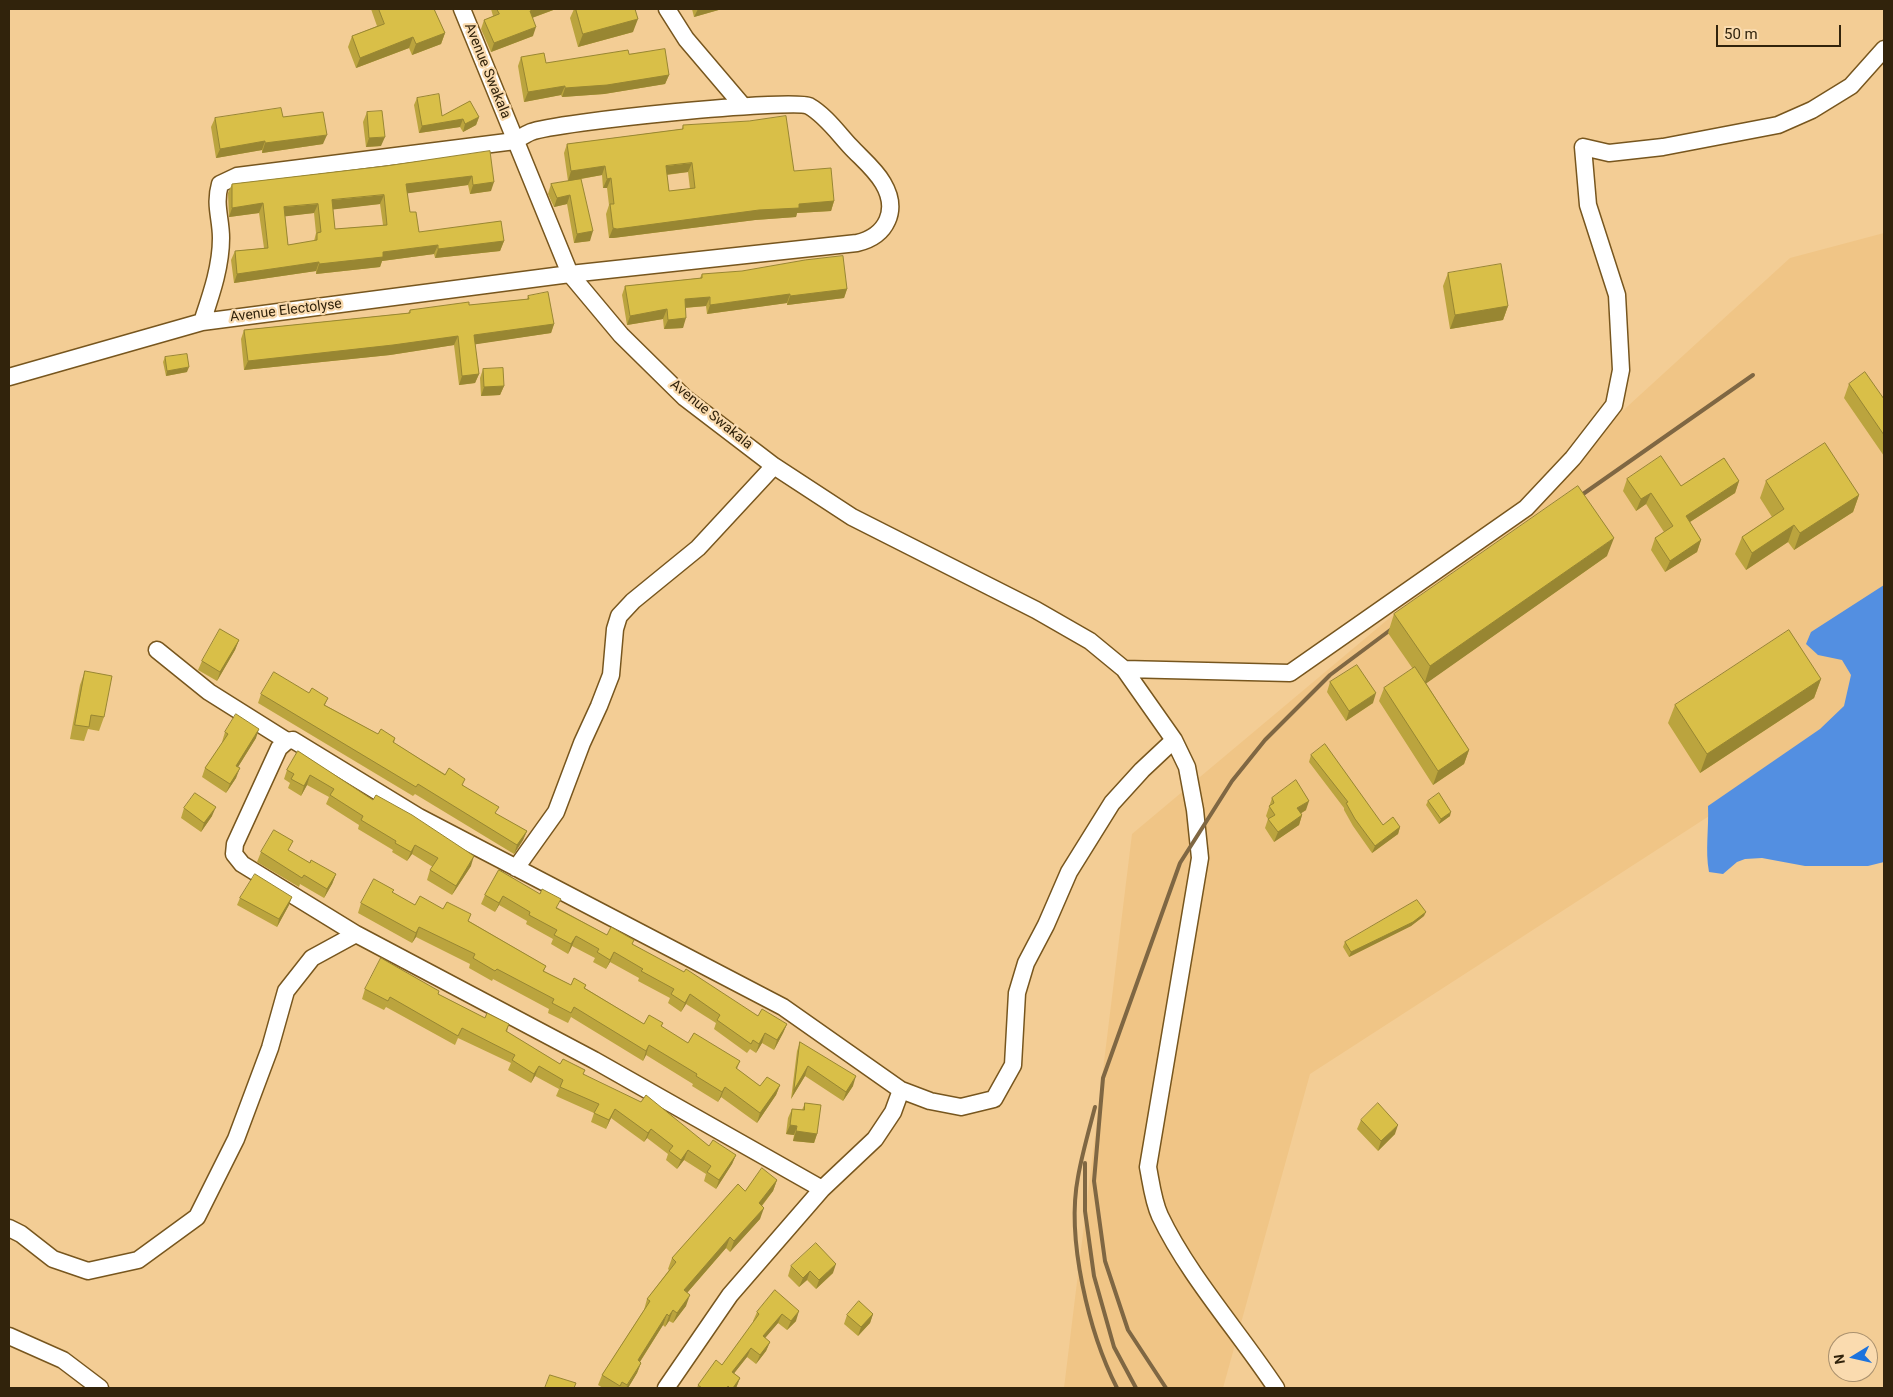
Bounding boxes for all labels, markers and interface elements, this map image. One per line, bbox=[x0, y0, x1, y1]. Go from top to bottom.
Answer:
scale bar bbox=[1718, 15, 1843, 47]
street label: Avenue Swakala bbox=[460, 21, 514, 121]
text: 50 m bbox=[1724, 25, 1758, 43]
street label: Avenue Electolyse bbox=[229, 296, 343, 326]
street label: Avenue Swakala bbox=[666, 377, 756, 453]
north arrow bbox=[1828, 1332, 1878, 1382]
text: N bbox=[1830, 1353, 1848, 1365]

